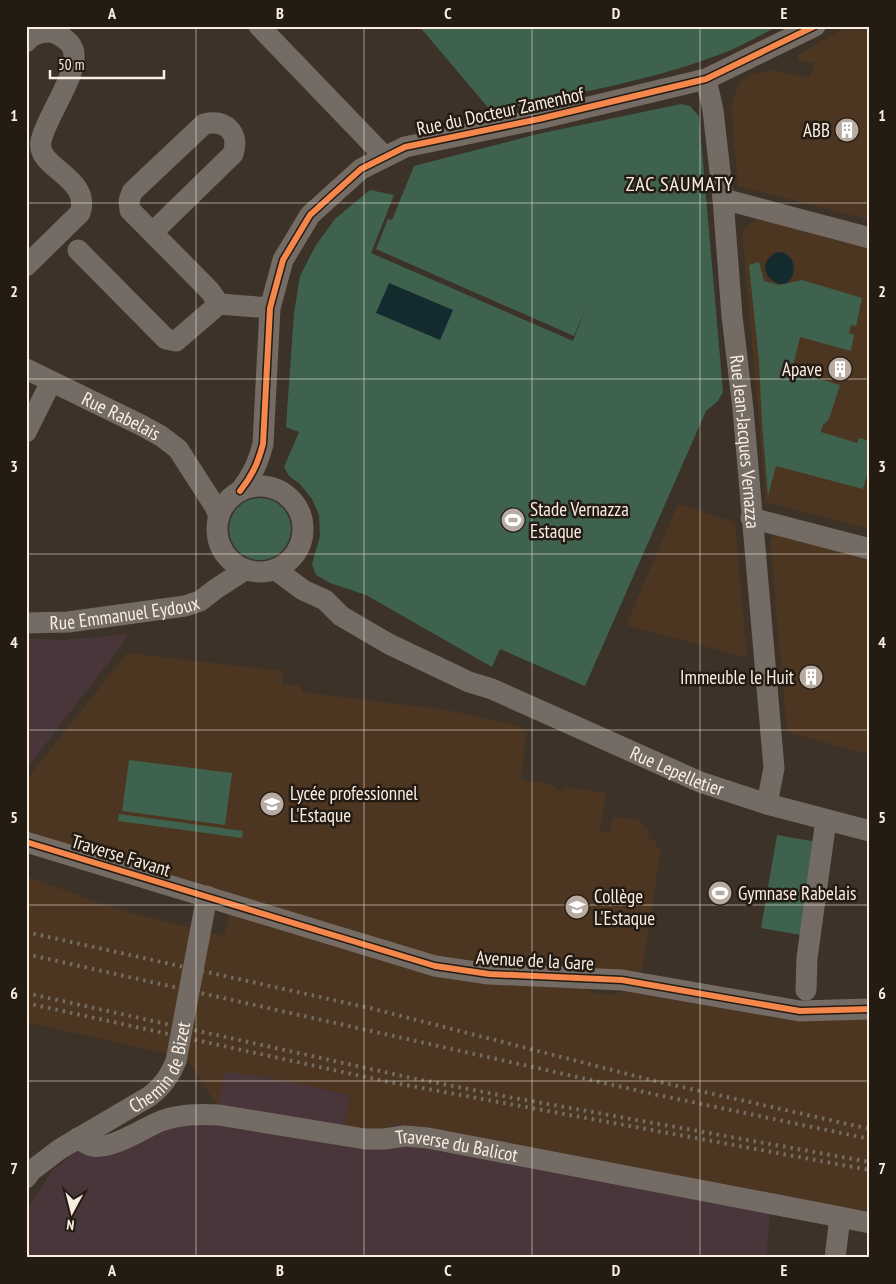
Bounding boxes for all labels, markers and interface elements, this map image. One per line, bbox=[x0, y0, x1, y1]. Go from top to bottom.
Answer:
text: A bbox=[107, 3, 117, 23]
text: B bbox=[276, 3, 284, 23]
text: C bbox=[444, 3, 452, 23]
text: D bbox=[612, 3, 621, 23]
text: E bbox=[781, 3, 788, 23]
scale bar bbox=[50, 48, 164, 80]
text: 50 m bbox=[58, 55, 84, 74]
street label: Rue du Docteur Zamenhof bbox=[414, 81, 587, 140]
text: 1 bbox=[10, 105, 18, 125]
text: 1 bbox=[878, 105, 886, 125]
building icon: ABB bbox=[834, 117, 860, 143]
place label: ABB bbox=[803, 118, 830, 142]
district label: ZAC SAUMATY bbox=[626, 171, 734, 197]
text: 2 bbox=[10, 281, 18, 301]
text: 2 bbox=[878, 281, 886, 301]
street label: Rue Jean-Jacques Vernazza bbox=[725, 353, 765, 529]
building icon: Apave bbox=[827, 356, 853, 382]
place label: Apave bbox=[782, 357, 822, 381]
street label: Rue Rabelais bbox=[78, 386, 165, 445]
text: 3 bbox=[10, 456, 18, 476]
text: 3 bbox=[878, 456, 886, 476]
place label: Stade Vernazza Estaque bbox=[530, 497, 629, 543]
sports icon: Stade Vernazza Estaque bbox=[500, 507, 526, 533]
street label: Rue Emmanuel Eydoux bbox=[49, 590, 202, 634]
text: 4 bbox=[10, 632, 18, 652]
text: 4 bbox=[878, 632, 886, 652]
building icon: Immeuble le Huit bbox=[798, 664, 824, 690]
place label: Immeuble le Huit bbox=[680, 665, 795, 689]
street label: Rue Lepelletier bbox=[626, 740, 728, 801]
place label: Lycée professionnel L'Estaque bbox=[290, 781, 418, 827]
school or university icon: Lycée professionnel L'Estaque bbox=[259, 791, 285, 817]
text: 5 bbox=[10, 807, 18, 827]
text: 5 bbox=[878, 807, 886, 827]
street label: Traverse Favant bbox=[69, 829, 174, 882]
sports icon: Gymnase Rabelais bbox=[707, 880, 733, 906]
place label: Gymnase Rabelais bbox=[738, 881, 856, 905]
place label: Collège L'Estaque bbox=[594, 884, 655, 930]
school or university icon: Collège L'Estaque bbox=[564, 894, 590, 920]
street label: Avenue de la Gare bbox=[475, 945, 595, 975]
text: 6 bbox=[10, 983, 18, 1003]
text: 6 bbox=[878, 983, 886, 1003]
street label: Chemin de Bizet bbox=[124, 1019, 195, 1118]
street label: Traverse du Balicot bbox=[394, 1124, 521, 1167]
text: 7 bbox=[10, 1158, 18, 1178]
text: 7 bbox=[878, 1158, 886, 1178]
north arrow bbox=[48, 1186, 98, 1236]
text: N bbox=[66, 1216, 75, 1234]
text: A bbox=[107, 1260, 117, 1280]
text: B bbox=[276, 1260, 284, 1280]
text: C bbox=[444, 1260, 452, 1280]
text: D bbox=[612, 1260, 621, 1280]
text: E bbox=[781, 1260, 788, 1280]

